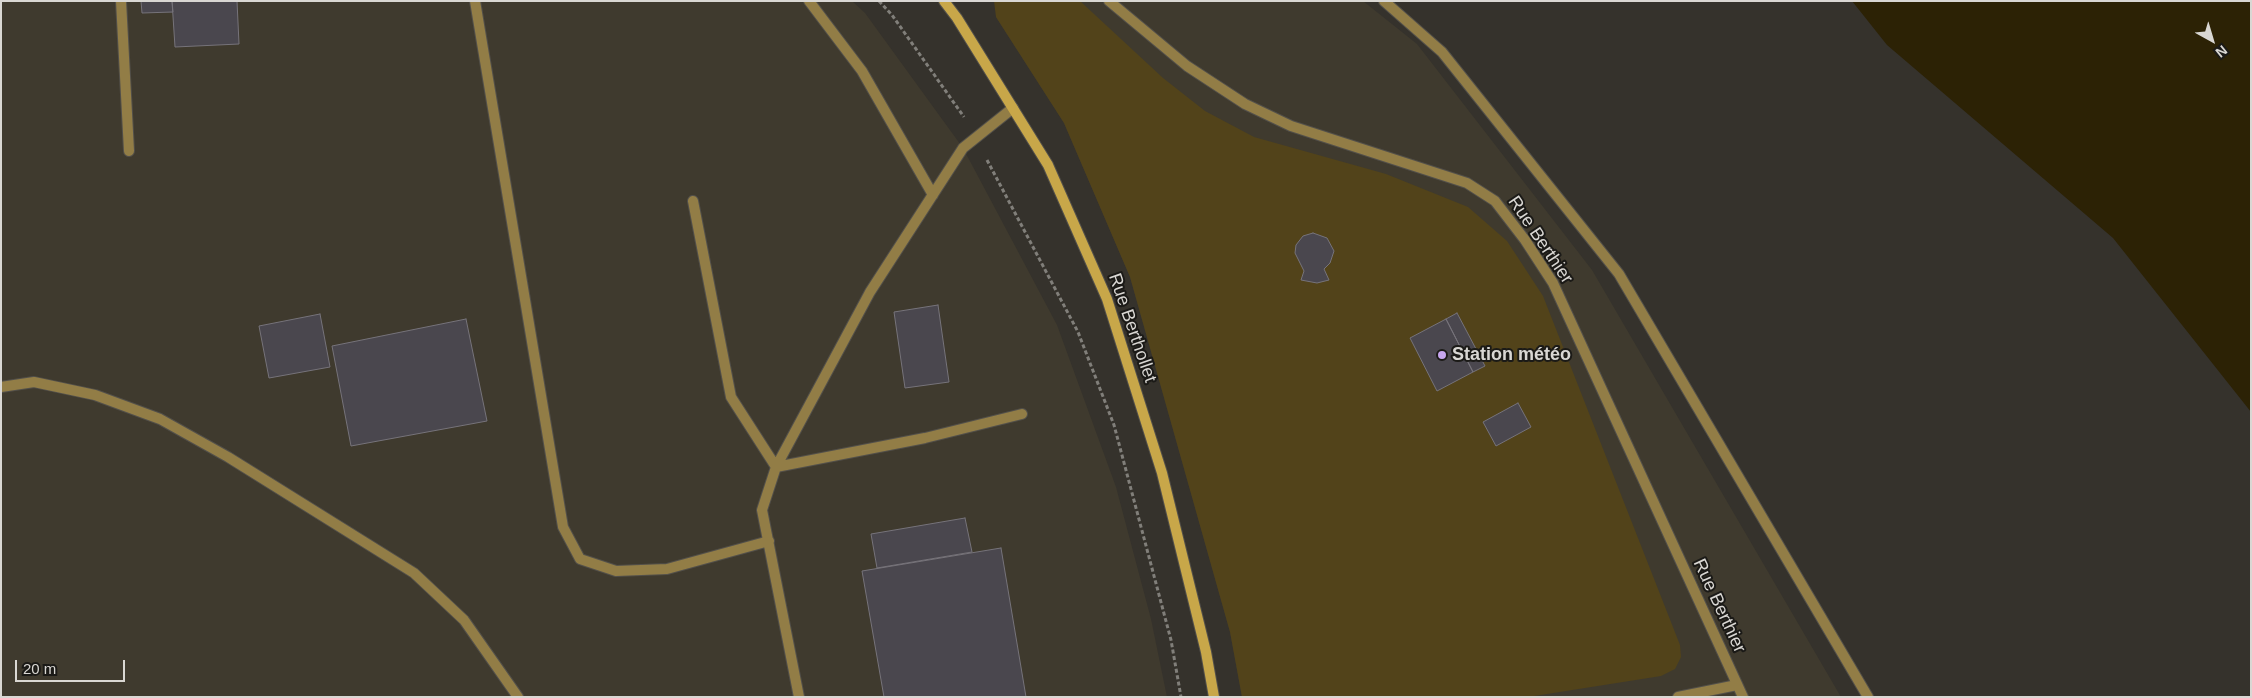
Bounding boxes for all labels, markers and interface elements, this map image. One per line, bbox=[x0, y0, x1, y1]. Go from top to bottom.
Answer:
north arrow bbox=[2187, 15, 2237, 65]
text: N bbox=[2212, 42, 2230, 61]
street label: Rue Berthier bbox=[1503, 192, 1577, 288]
street label: Rue Berthollet bbox=[1103, 271, 1161, 385]
place label: Station météo bbox=[1452, 344, 1571, 366]
marker: Station météo bbox=[1436, 349, 1448, 361]
street label: Rue Berthier bbox=[1688, 556, 1750, 656]
scale bar bbox=[18, 650, 128, 682]
text: 20 m bbox=[23, 660, 56, 677]

